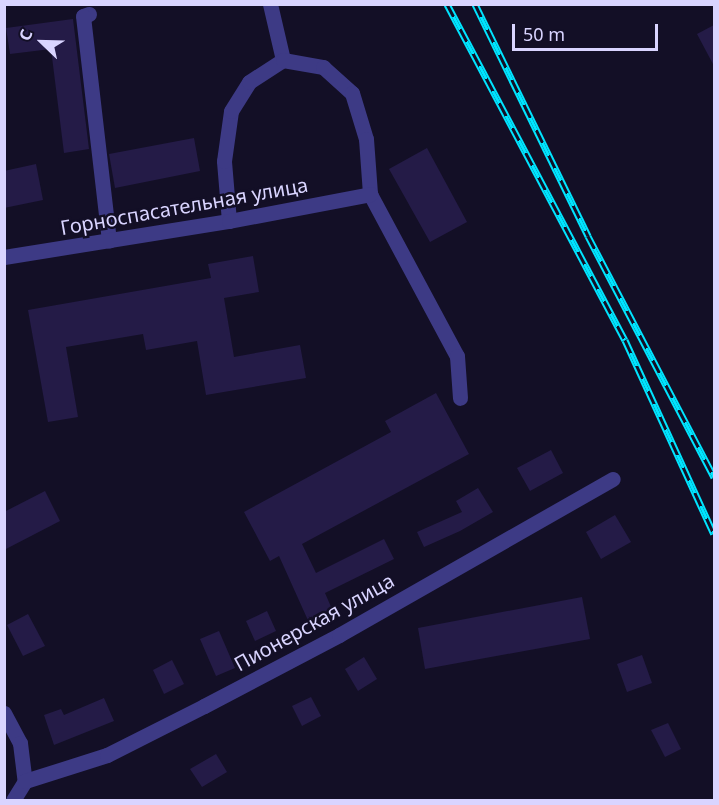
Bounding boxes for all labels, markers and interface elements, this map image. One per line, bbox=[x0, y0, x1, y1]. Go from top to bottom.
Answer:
north arrow bbox=[12, 12, 72, 72]
scale bar bbox=[515, 12, 660, 50]
text: 50 m bbox=[523, 22, 565, 46]
text: С bbox=[13, 26, 38, 44]
street label: Горноспасательная улица bbox=[58, 172, 310, 240]
street label: Пионерская улица bbox=[230, 568, 398, 676]

